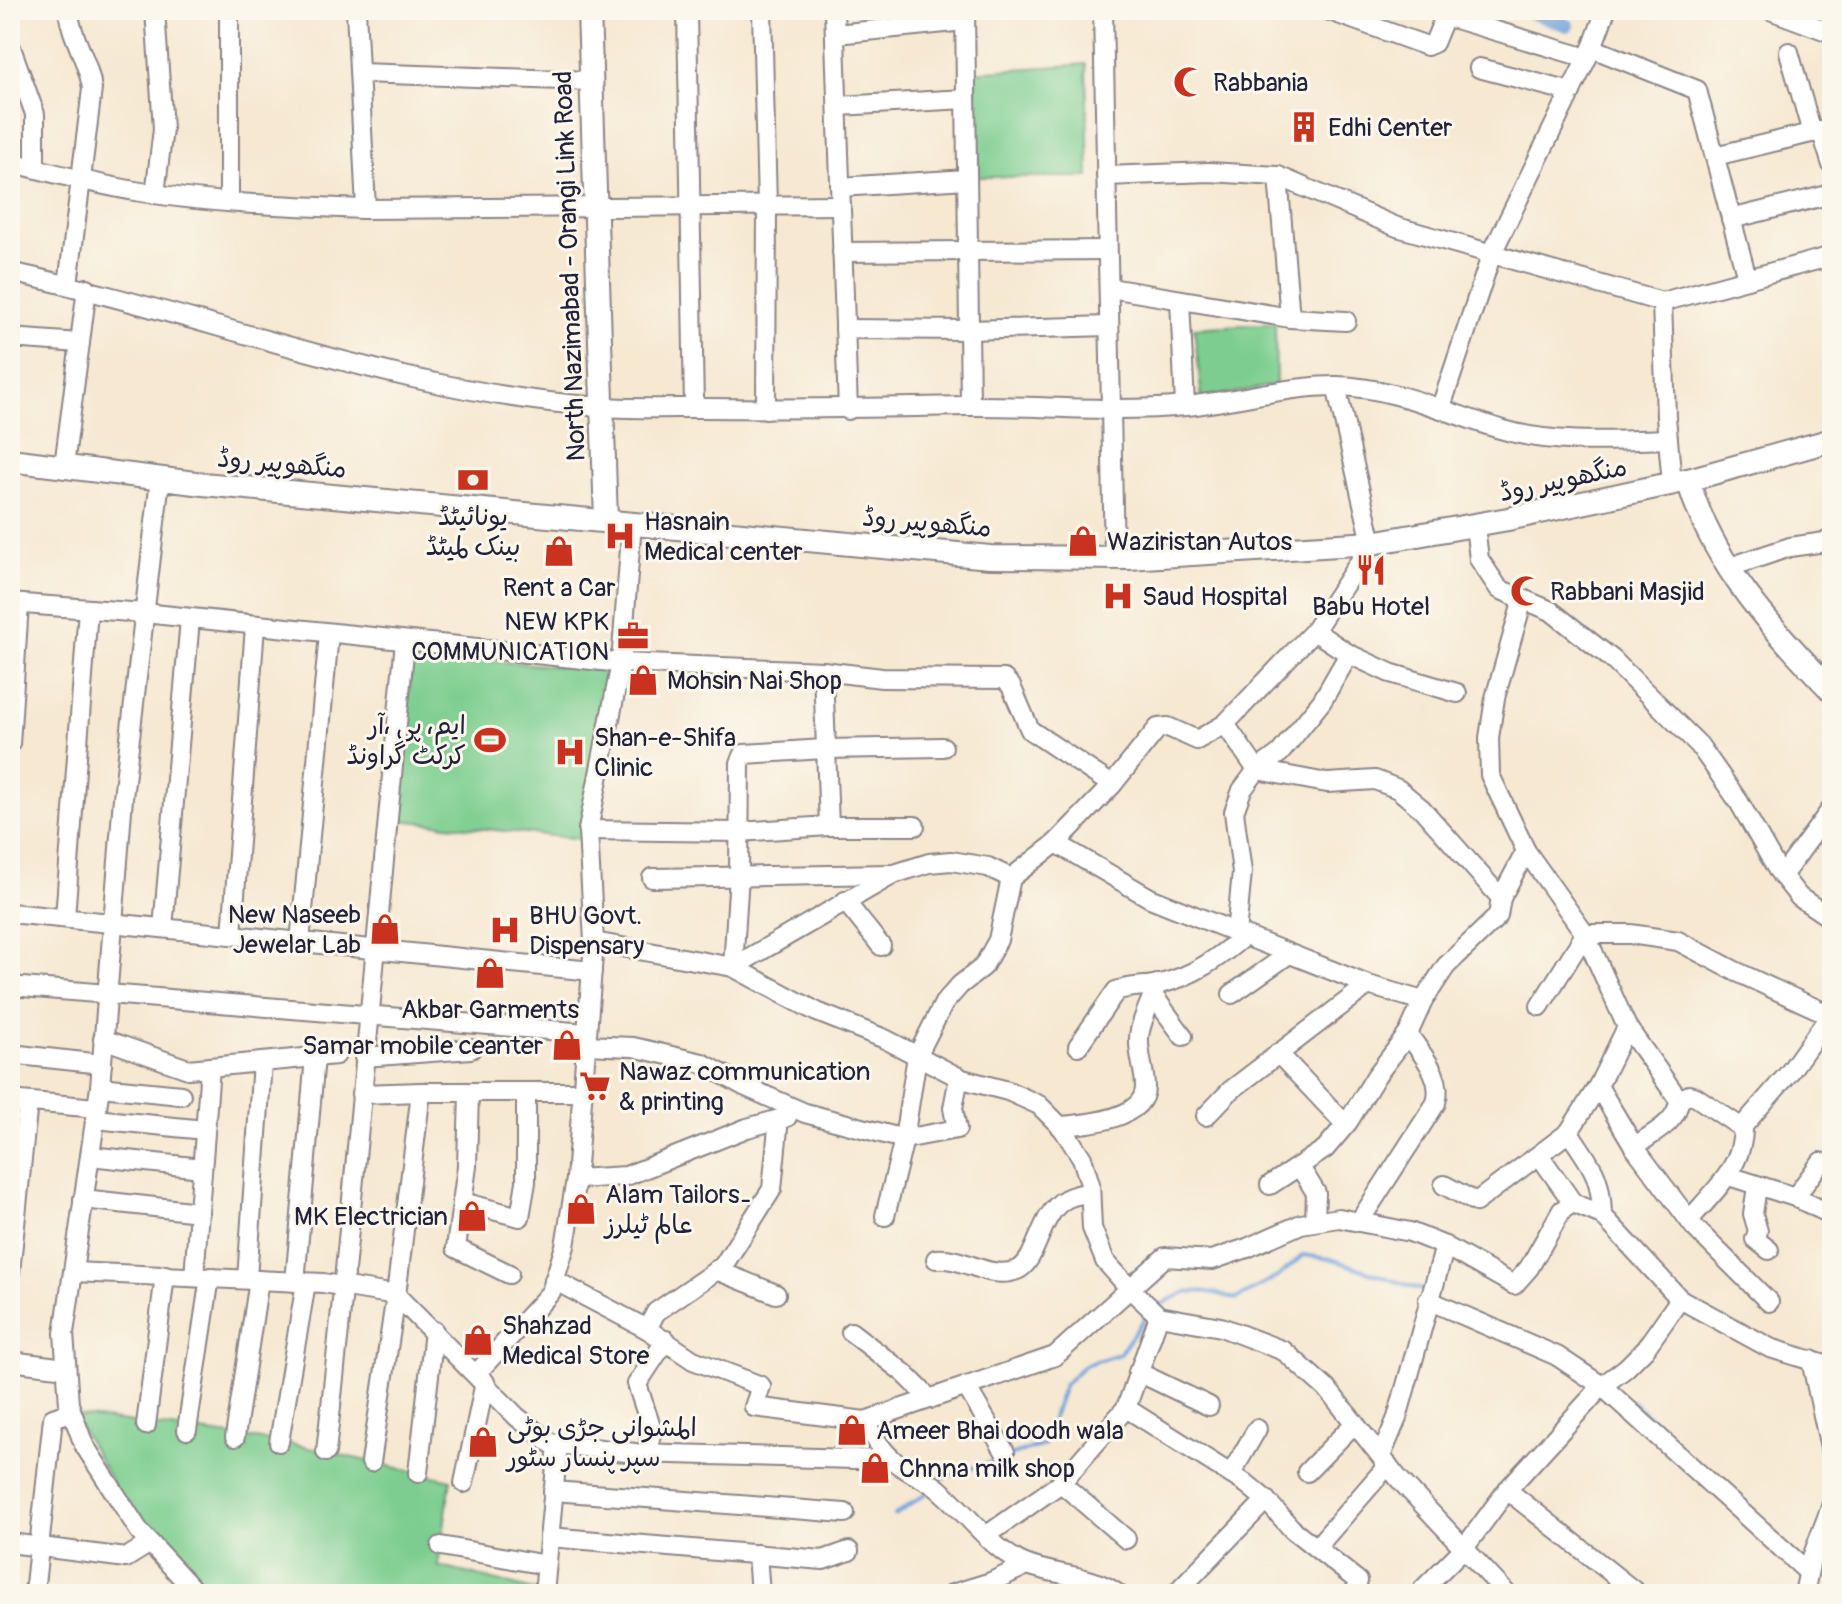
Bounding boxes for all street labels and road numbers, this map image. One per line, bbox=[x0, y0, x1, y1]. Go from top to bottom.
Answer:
street label: North Nazimabad - Orangi Link Road bbox=[547, 70, 593, 462]
street label: منگھوپیر روڈ bbox=[216, 442, 348, 486]
street label: منگھوپیر روڈ bbox=[1497, 451, 1630, 509]
street label: منگھوپیر روڈ bbox=[861, 501, 993, 545]

